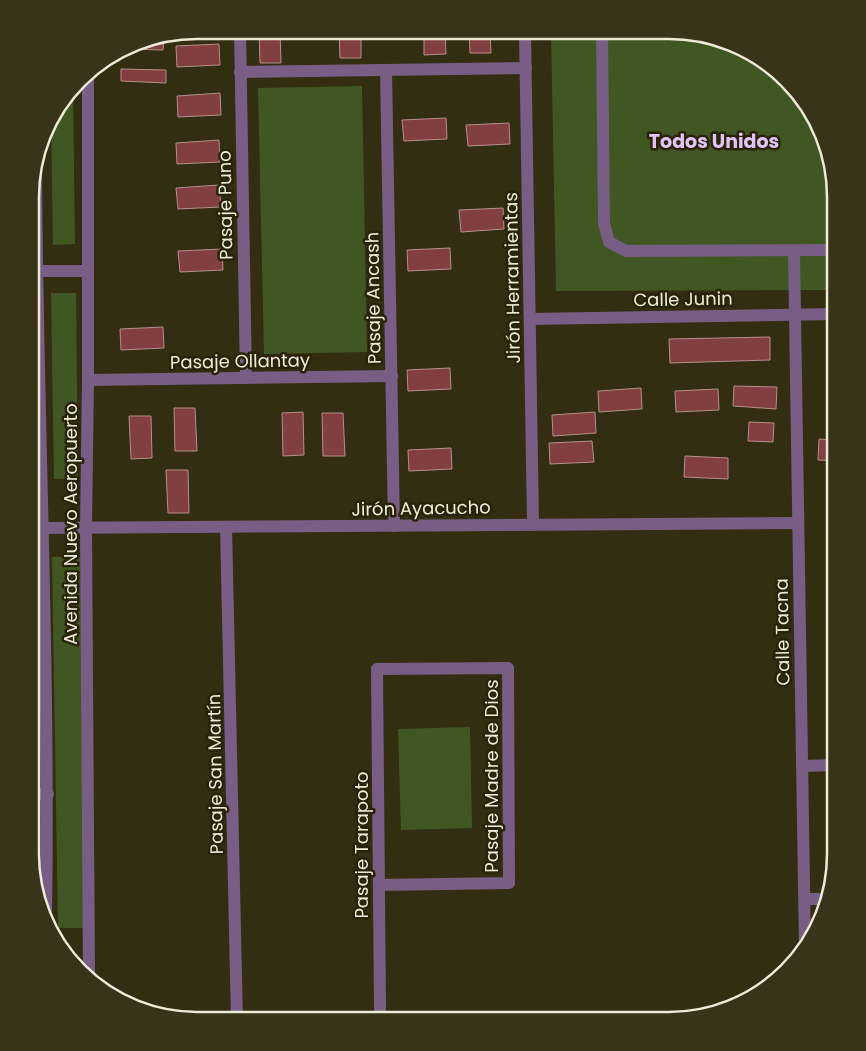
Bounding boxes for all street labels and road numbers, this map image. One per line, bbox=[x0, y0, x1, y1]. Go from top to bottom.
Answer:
street label: Pasaje Puno bbox=[212, 150, 238, 260]
street label: Jirón Herramientas bbox=[498, 192, 526, 364]
street label: Pasaje Ancash bbox=[359, 232, 387, 364]
street label: Calle Junin bbox=[633, 286, 733, 312]
street label: Pasaje Ollantay bbox=[170, 347, 310, 375]
street label: Avenida Nuevo Aeropuerto bbox=[58, 403, 83, 645]
street label: Jirón Ayacucho bbox=[351, 494, 491, 522]
street label: Calle Tacna bbox=[769, 578, 795, 686]
street label: Pasaje Madre de Dios bbox=[479, 679, 504, 873]
street label: Pasaje San Martín bbox=[201, 694, 229, 854]
street label: Pasaje Tarapoto bbox=[349, 771, 374, 919]

